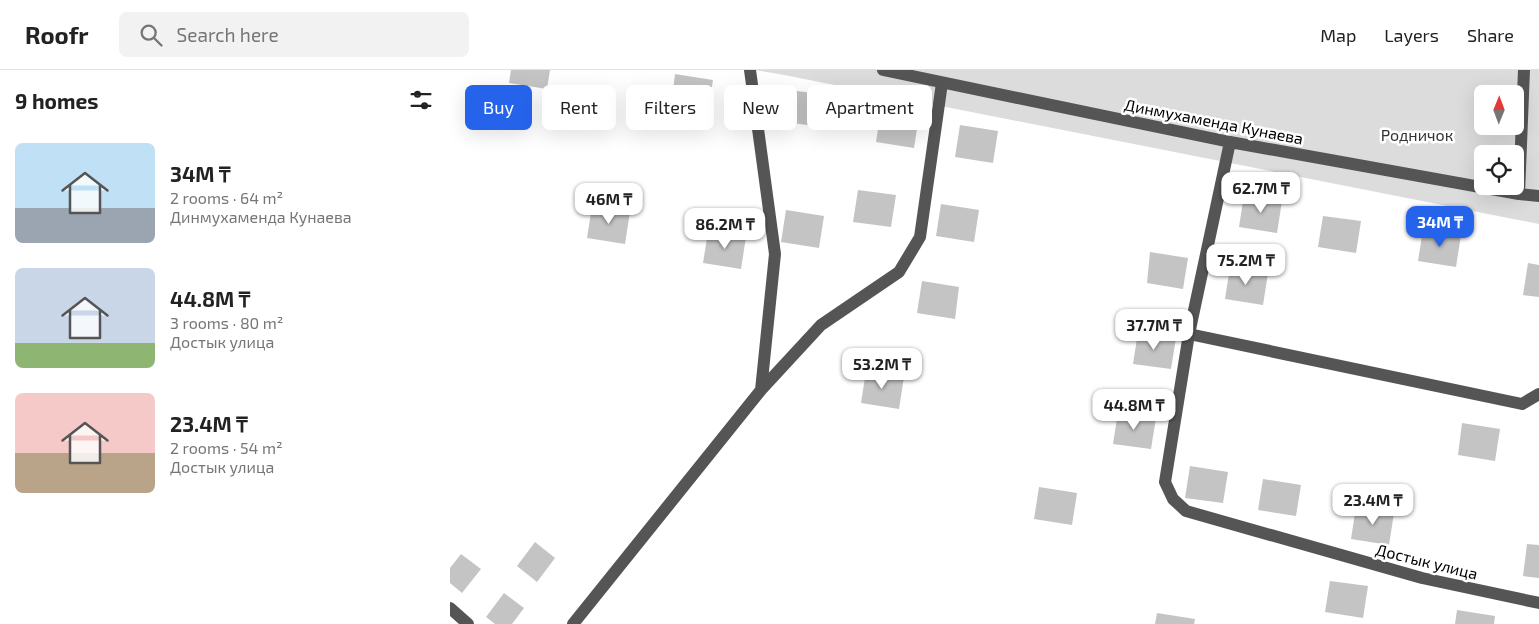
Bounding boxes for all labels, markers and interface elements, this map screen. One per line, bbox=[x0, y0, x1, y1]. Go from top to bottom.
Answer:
search box bbox=[119, 12, 469, 57]
text: Roofr bbox=[25, 20, 89, 49]
icon: search bbox=[137, 21, 165, 49]
text: Search here bbox=[177, 23, 279, 46]
text: Map bbox=[1320, 24, 1356, 46]
text: Layers bbox=[1384, 24, 1439, 46]
text: Share bbox=[1467, 24, 1514, 46]
chip: Buy bbox=[465, 85, 532, 130]
chip: Rent bbox=[542, 85, 616, 130]
chip: Filters bbox=[626, 85, 714, 130]
chip: New bbox=[724, 85, 797, 130]
chip: Apartment bbox=[807, 85, 932, 130]
north arrow bbox=[1474, 85, 1524, 135]
map controls bbox=[1474, 85, 1524, 195]
icon: filters bbox=[407, 86, 435, 114]
text: 9 homes bbox=[15, 88, 98, 113]
street label: Динмухаменда Кунаева bbox=[1123, 94, 1305, 149]
park label: Родничок bbox=[1381, 125, 1454, 144]
button: locate bbox=[1474, 145, 1524, 195]
text: 34M ₸ bbox=[170, 161, 231, 186]
icon: home bbox=[55, 163, 115, 223]
pin: 62.7M ₸ bbox=[1215, 172, 1307, 214]
text: 62.7M ₸ bbox=[1232, 178, 1290, 197]
pin: 46M ₸ bbox=[574, 182, 644, 225]
text: 2 rooms · 64 m² bbox=[170, 188, 283, 207]
text: 46M ₸ bbox=[586, 189, 632, 208]
pin: 34M ₸ bbox=[1405, 206, 1475, 248]
text: Динмухаменда Кунаева bbox=[170, 207, 352, 226]
pin: 86.2M ₸ bbox=[679, 208, 771, 250]
text: 34M ₸ bbox=[1417, 212, 1463, 231]
text: 86.2M ₸ bbox=[695, 214, 755, 233]
pin: 75.2M ₸ bbox=[1200, 244, 1292, 286]
text: 75.2M ₸ bbox=[1217, 250, 1275, 269]
text: 44.8M ₸ bbox=[170, 286, 250, 311]
icon: home bbox=[55, 288, 115, 348]
pin: 37.7M ₸ bbox=[1108, 308, 1200, 351]
text: 3 rooms · 80 m² bbox=[170, 313, 283, 332]
text: 37.7M ₸ bbox=[1126, 315, 1182, 334]
text: Достык улица bbox=[170, 332, 274, 351]
pin: 53.2M ₸ bbox=[836, 348, 928, 390]
text: 53.2M ₸ bbox=[853, 354, 911, 373]
pin: 44.8M ₸ bbox=[1088, 388, 1180, 431]
text: 44.8M ₸ bbox=[1103, 395, 1165, 414]
text: 23.4M ₸ bbox=[170, 411, 248, 436]
icon: home bbox=[55, 413, 115, 473]
text: 2 rooms · 54 m² bbox=[170, 438, 283, 457]
text: Достык улица bbox=[170, 457, 274, 476]
pin: 23.4M ₸ bbox=[1327, 484, 1419, 526]
text: 23.4M ₸ bbox=[1343, 490, 1403, 509]
street label: Достык улица bbox=[1374, 539, 1480, 584]

